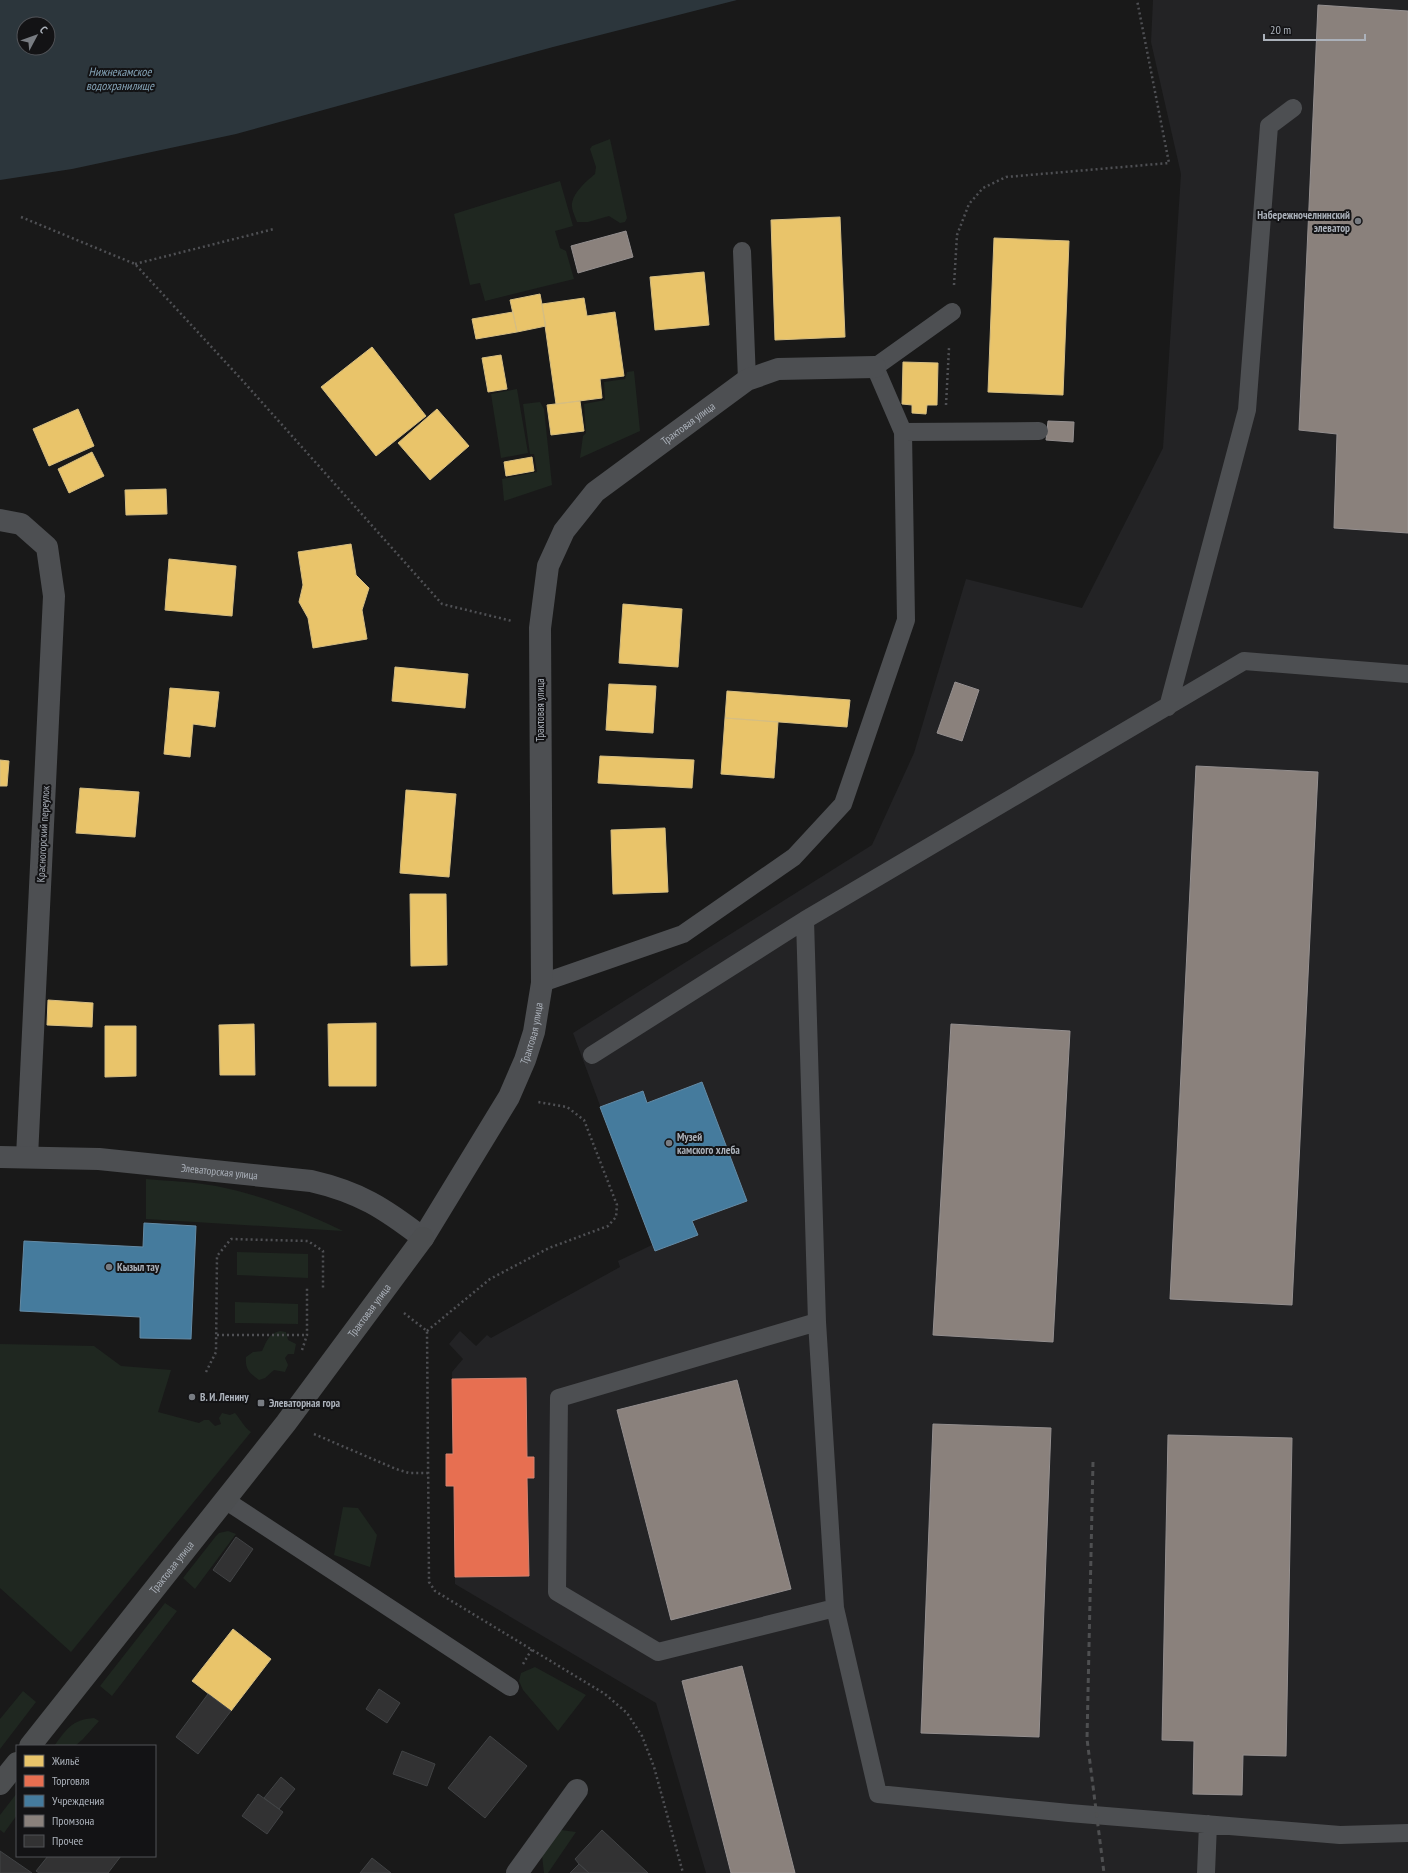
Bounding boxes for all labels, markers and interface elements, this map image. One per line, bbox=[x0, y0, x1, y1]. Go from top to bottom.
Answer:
north arrow bbox=[16, 16, 56, 56]
scale bar bbox=[1264, 16, 1365, 42]
text: 20 m bbox=[1270, 22, 1291, 37]
text: С bbox=[37, 23, 50, 36]
water label: Нижнекамское водохранилище bbox=[86, 64, 155, 93]
place label: Набережночелнинский элеватор bbox=[1257, 208, 1350, 235]
marker: Набережночелнинский элеватор bbox=[1353, 216, 1363, 226]
street label: Трактовая улица bbox=[658, 399, 718, 448]
street label: Трактовая улица bbox=[533, 678, 547, 742]
street label: Красногорский переулок bbox=[33, 785, 53, 883]
street label: Трактовая улица bbox=[517, 1001, 546, 1067]
place label: Музей камского хлеба bbox=[677, 1130, 740, 1157]
marker: Музей камского хлеба bbox=[664, 1138, 674, 1148]
street label: Элеваторская улица bbox=[180, 1161, 259, 1182]
place label: Кызыл тау bbox=[117, 1260, 160, 1274]
marker: Кызыл тау bbox=[104, 1262, 114, 1272]
street label: Трактовая улица bbox=[345, 1281, 394, 1340]
place label: В. И. Ленину bbox=[200, 1390, 249, 1404]
marker: В. И. Ленину bbox=[187, 1392, 197, 1402]
place label: Элеваторная гора bbox=[269, 1396, 341, 1410]
marker: Элеваторная гора bbox=[256, 1398, 266, 1408]
street label: Трактовая улица bbox=[146, 1538, 197, 1597]
legend bbox=[16, 1745, 156, 1857]
text: Жильё bbox=[51, 1753, 79, 1768]
text: Торговля bbox=[52, 1773, 90, 1788]
text: Учреждения bbox=[52, 1793, 105, 1808]
text: Промзона bbox=[52, 1813, 95, 1828]
text: Прочее bbox=[52, 1833, 83, 1848]

